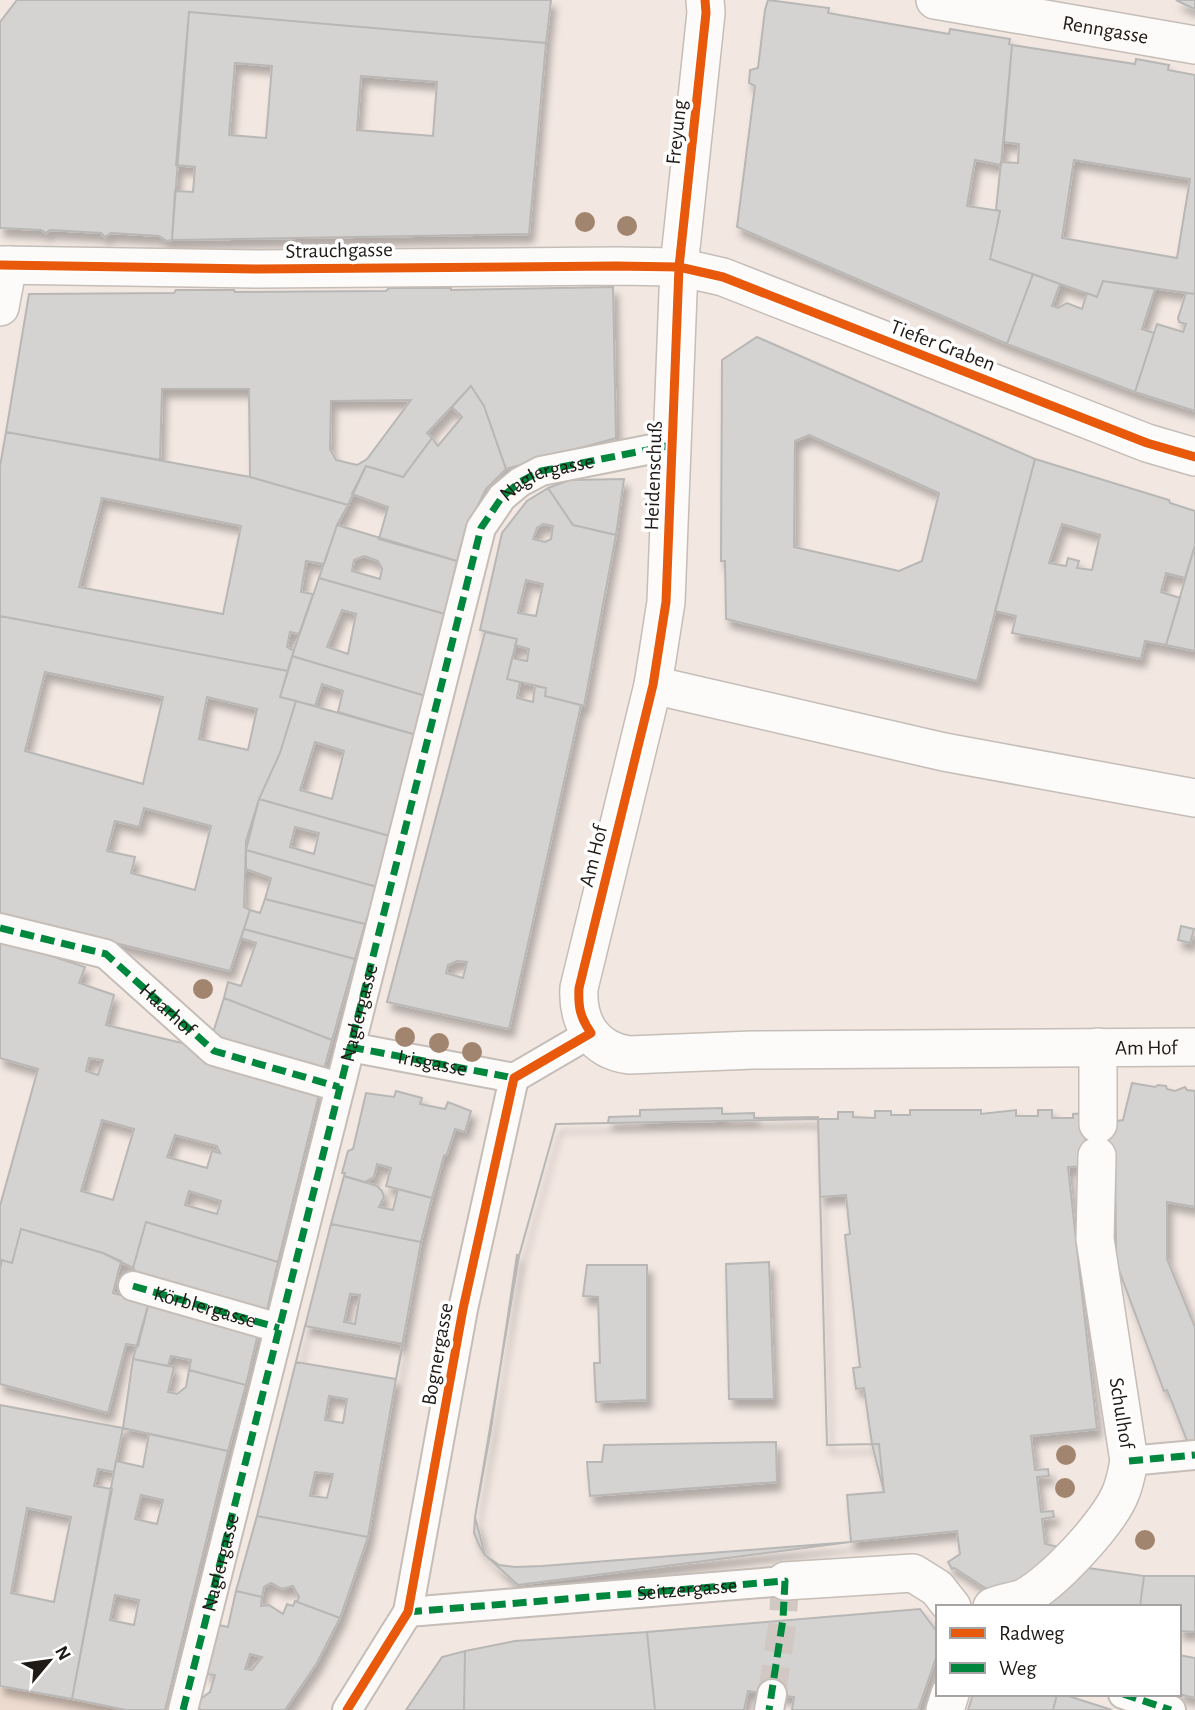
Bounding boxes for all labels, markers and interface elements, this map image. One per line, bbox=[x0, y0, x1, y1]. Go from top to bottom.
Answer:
street label: Renngasse bbox=[1061, 12, 1150, 48]
street label: Freyung bbox=[663, 98, 690, 166]
street label: Strauchgasse bbox=[285, 239, 393, 262]
street label: Tiefer Graben bbox=[887, 316, 998, 375]
street label: Heidenschuß bbox=[641, 421, 666, 531]
street label: Naglergasse bbox=[496, 451, 596, 505]
street label: Am Hof bbox=[576, 822, 612, 889]
street label: Naglergasse bbox=[337, 962, 382, 1064]
street label: Haarhof bbox=[135, 979, 201, 1041]
street label: Am Hof bbox=[1115, 1037, 1179, 1059]
street label: Irisgasse bbox=[396, 1046, 469, 1080]
street label: Körblergasse bbox=[151, 1283, 258, 1332]
street label: Bognergasse bbox=[418, 1301, 457, 1407]
street label: Schulhof bbox=[1106, 1376, 1138, 1452]
street label: Naglergasse bbox=[198, 1511, 243, 1614]
street label: Seitzergasse bbox=[636, 1575, 738, 1604]
legend bbox=[936, 1605, 1181, 1696]
text: Radweg bbox=[999, 1623, 1065, 1644]
north arrow bbox=[14, 1626, 84, 1696]
text: N bbox=[51, 1643, 74, 1664]
text: Weg bbox=[999, 1658, 1037, 1679]

